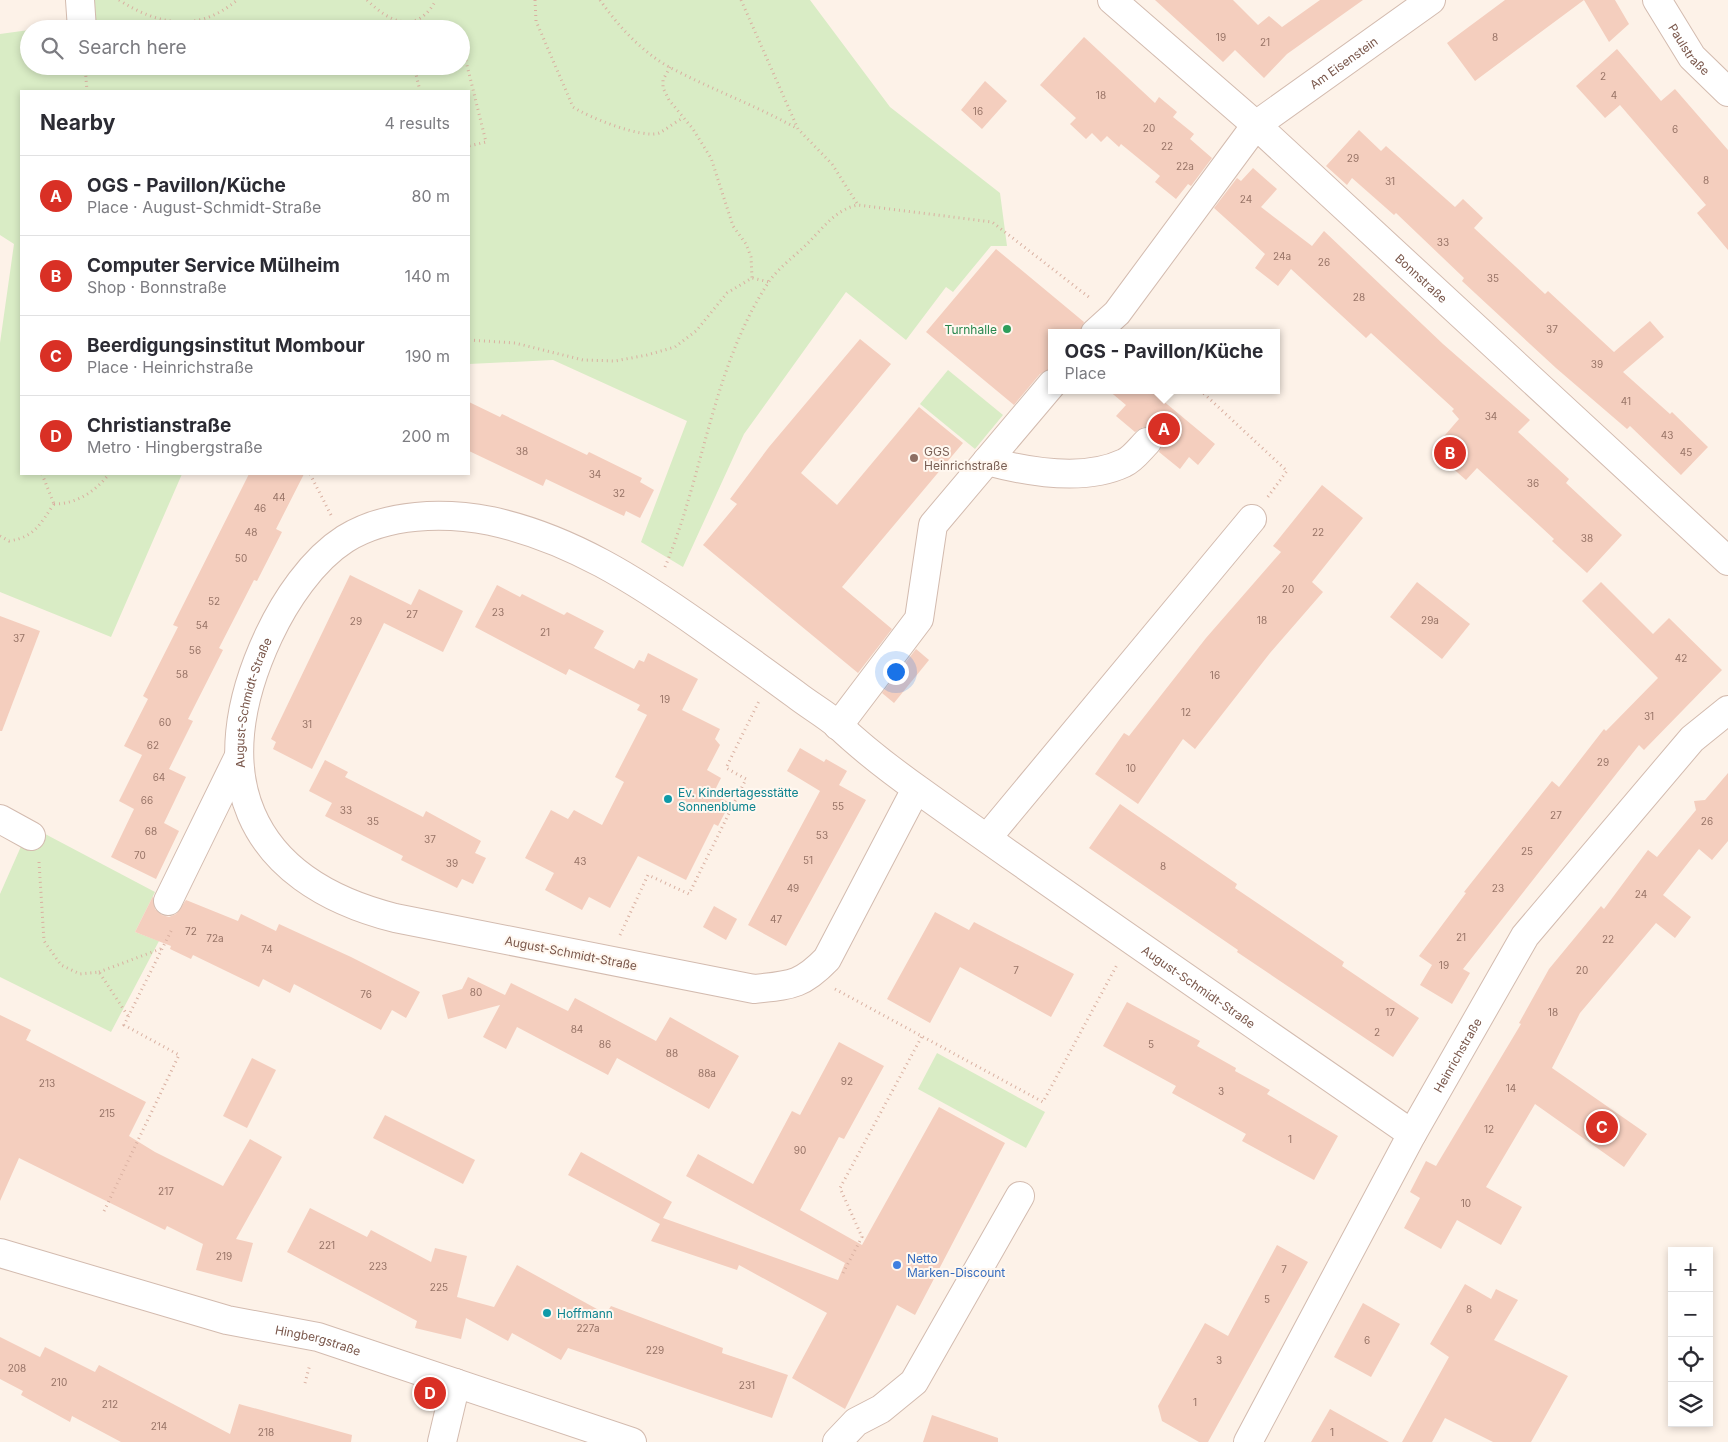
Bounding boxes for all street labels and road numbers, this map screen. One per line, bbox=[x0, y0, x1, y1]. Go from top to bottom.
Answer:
street label: Paulstraße bbox=[1666, 21, 1713, 78]
street label: Am Eisenstein bbox=[1307, 33, 1380, 92]
street label: Bonnstraße bbox=[1392, 250, 1451, 306]
street label: August-Schmidt-Straße bbox=[232, 635, 274, 769]
street label: August-Schmidt-Straße bbox=[504, 933, 638, 973]
street label: August-Schmidt-Straße bbox=[1139, 942, 1258, 1031]
street label: Heinrichstraße bbox=[1430, 1015, 1484, 1095]
street label: Hingbergstraße bbox=[274, 1322, 363, 1358]

